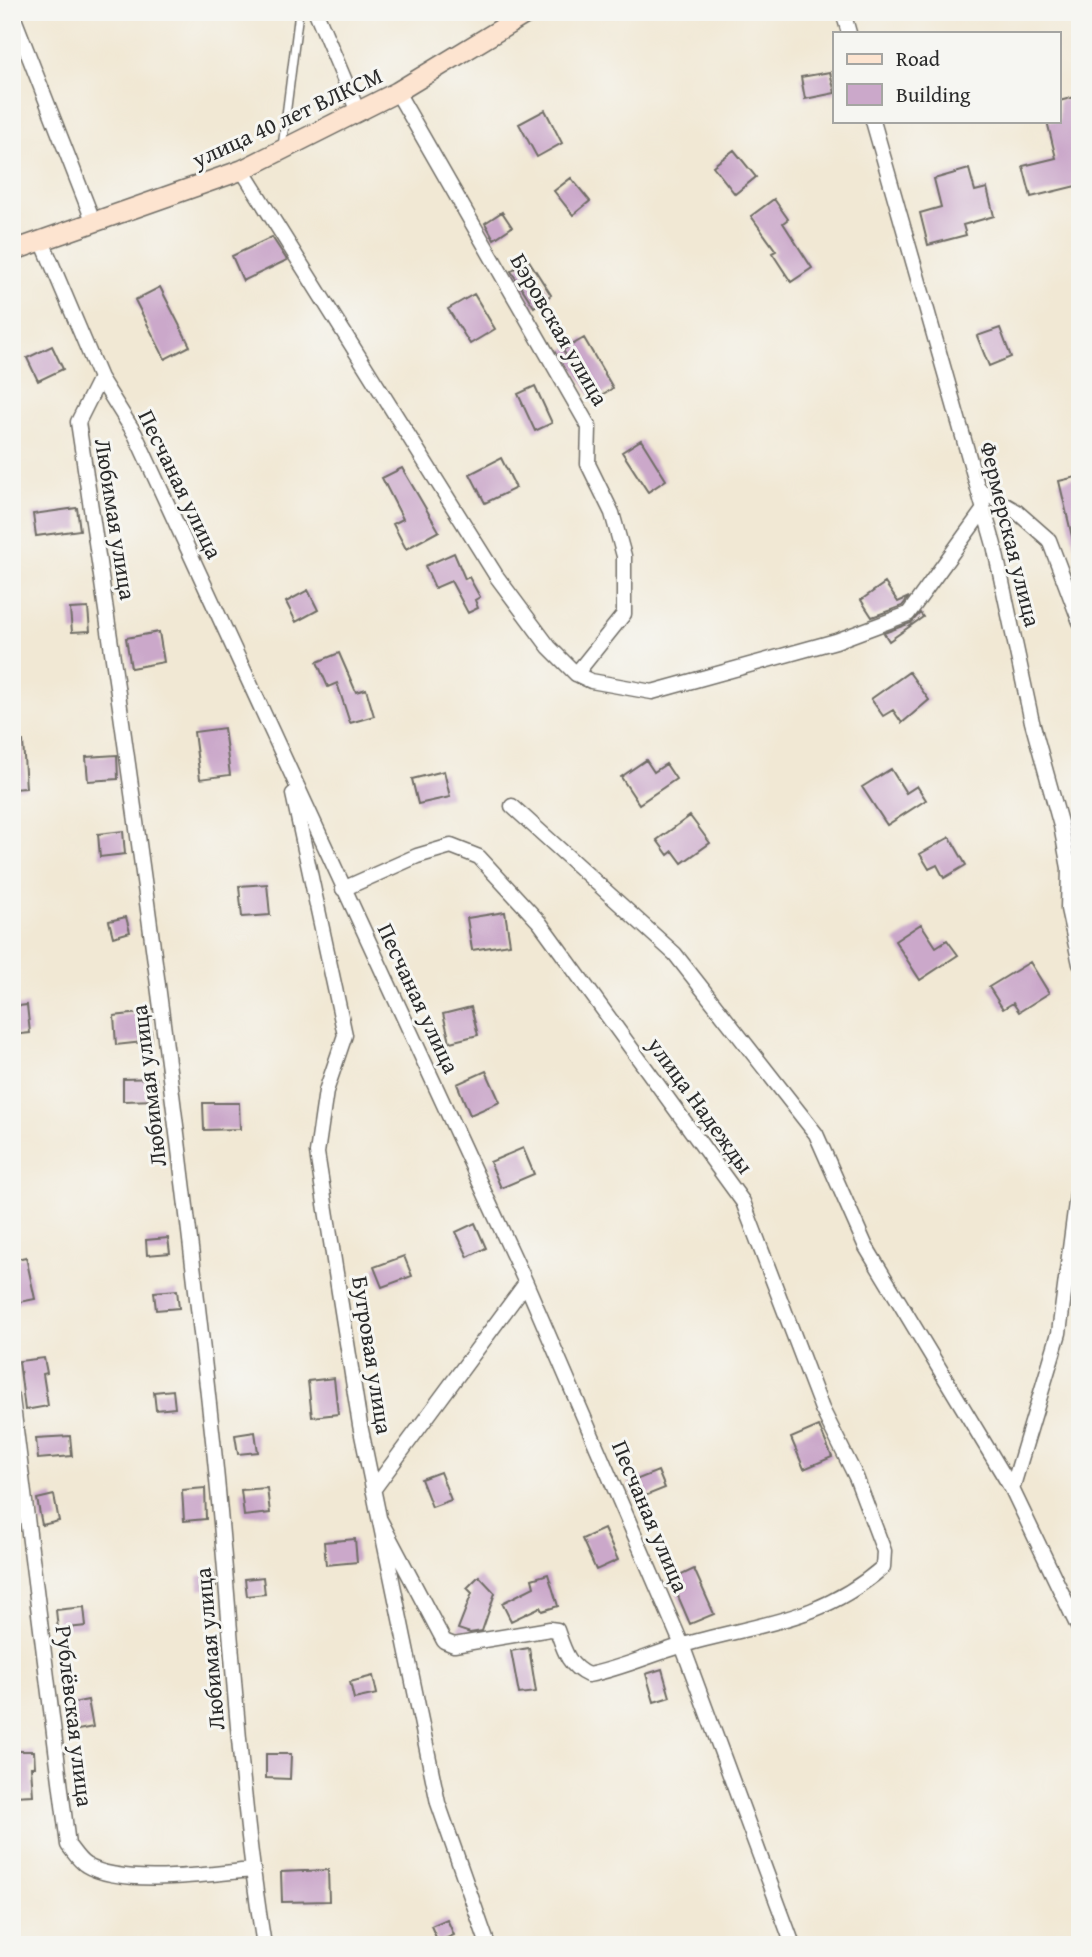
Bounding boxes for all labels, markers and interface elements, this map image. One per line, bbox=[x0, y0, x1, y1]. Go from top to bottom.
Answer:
legend bbox=[833, 32, 1060, 122]
text: Road bbox=[896, 43, 941, 74]
street label: улица 40 лет ВЛКСМ bbox=[186, 58, 387, 176]
text: Building bbox=[896, 79, 971, 110]
street label: Бэровская улица bbox=[503, 247, 617, 411]
street label: Песчаная улица bbox=[131, 404, 231, 564]
street label: Любимая улица bbox=[87, 436, 145, 602]
street label: Фермерская улица bbox=[972, 438, 1050, 630]
street label: Песчаная улица bbox=[370, 918, 468, 1078]
street label: Любимая улица bbox=[122, 1003, 174, 1169]
street label: улица Надежды bbox=[639, 1029, 762, 1180]
street label: Бугровая улица bbox=[344, 1274, 402, 1436]
street label: Песчаная улица bbox=[604, 1435, 698, 1597]
street label: Любимая улица bbox=[185, 1566, 233, 1732]
street label: Рублёвская улица bbox=[48, 1623, 103, 1809]

